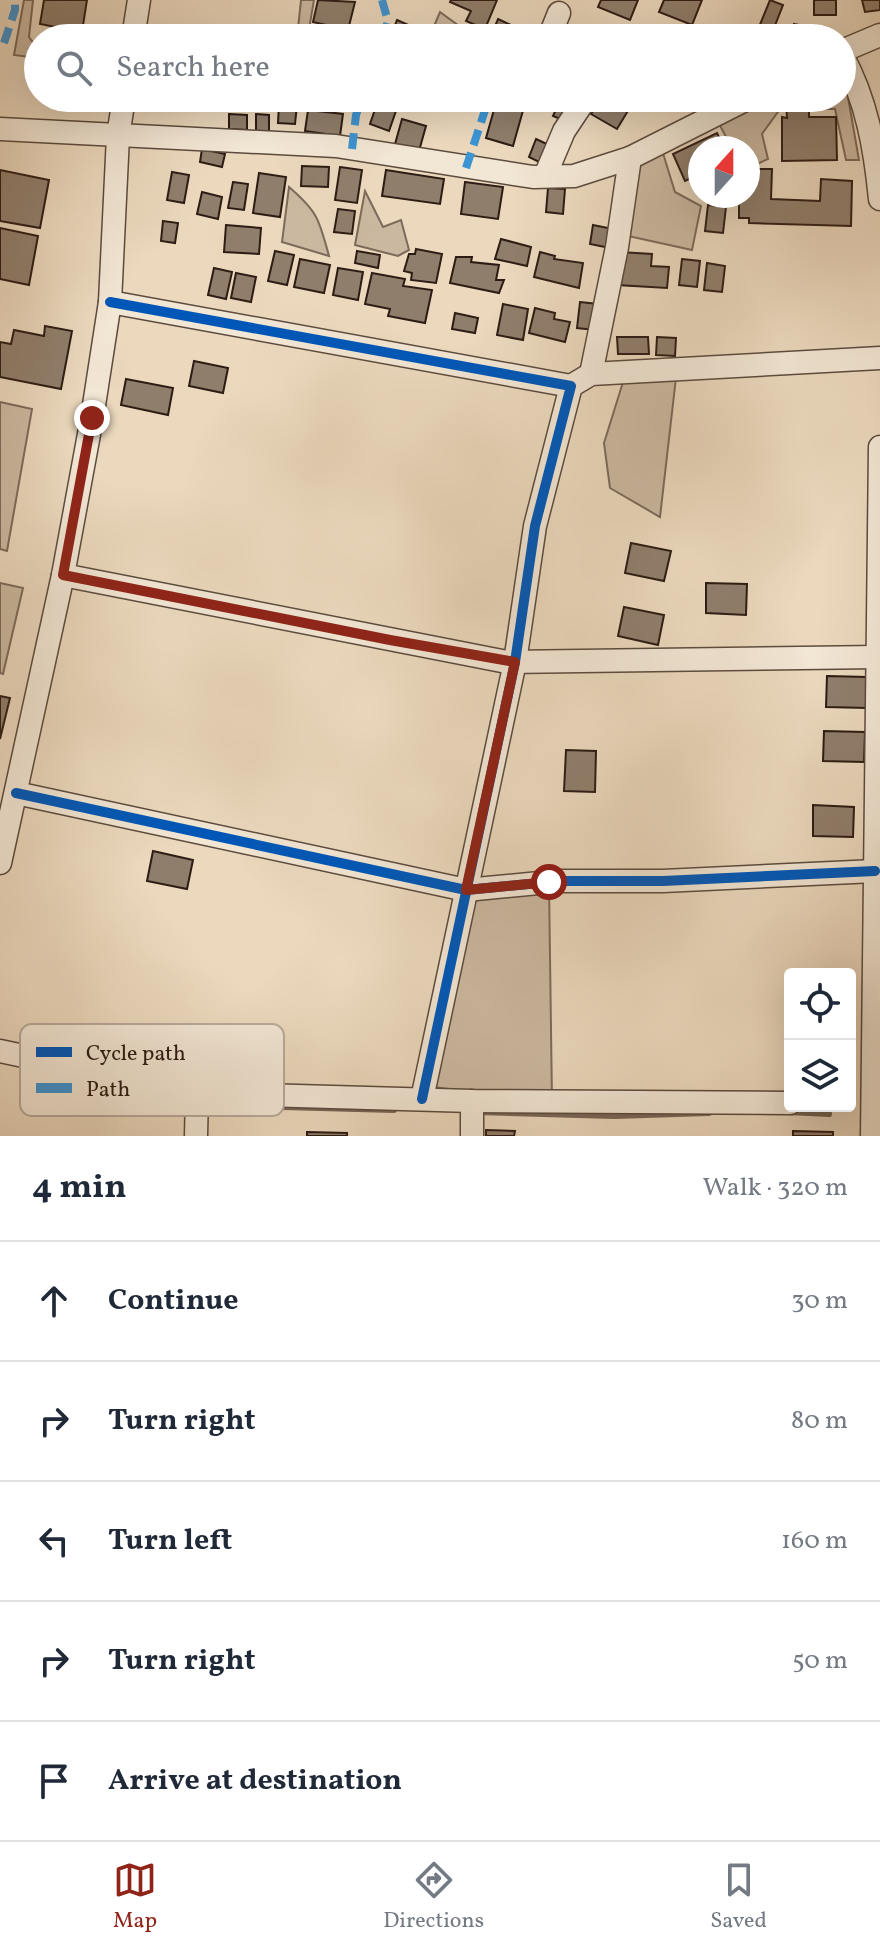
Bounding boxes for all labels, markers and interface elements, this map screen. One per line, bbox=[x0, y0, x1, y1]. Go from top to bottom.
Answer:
search box bbox=[24, 24, 856, 112]
icon: search bbox=[52, 46, 96, 90]
text: Search here bbox=[116, 47, 270, 89]
north arrow bbox=[688, 136, 760, 208]
route end bbox=[74, 400, 110, 436]
route start bbox=[531, 864, 567, 900]
map controls bbox=[784, 968, 856, 1112]
button: locate bbox=[784, 968, 856, 1040]
legend bbox=[20, 1024, 284, 1116]
text: Cycle path bbox=[86, 1039, 186, 1070]
button: layers bbox=[784, 1040, 856, 1112]
text: Path bbox=[86, 1075, 130, 1106]
text: 4 min bbox=[32, 1165, 127, 1212]
text: Walk · 320 m bbox=[702, 1170, 848, 1206]
icon: ahead bbox=[32, 1279, 76, 1323]
text: Continue bbox=[108, 1280, 239, 1322]
text: 30 m bbox=[791, 1283, 848, 1319]
icon: right bbox=[32, 1399, 76, 1443]
text: Turn right bbox=[108, 1400, 256, 1442]
text: 80 m bbox=[791, 1403, 848, 1439]
icon: left bbox=[32, 1519, 76, 1563]
text: Turn left bbox=[108, 1520, 232, 1562]
text: 160 m bbox=[781, 1523, 848, 1559]
icon: right bbox=[32, 1639, 76, 1683]
text: Turn right bbox=[108, 1640, 256, 1682]
text: 50 m bbox=[792, 1643, 848, 1679]
icon: arrive bbox=[32, 1759, 76, 1803]
text: Arrive at destination bbox=[108, 1760, 402, 1802]
tab: Map bbox=[113, 1858, 157, 1937]
tab: Directions bbox=[383, 1858, 484, 1937]
tab: Saved bbox=[710, 1858, 767, 1937]

